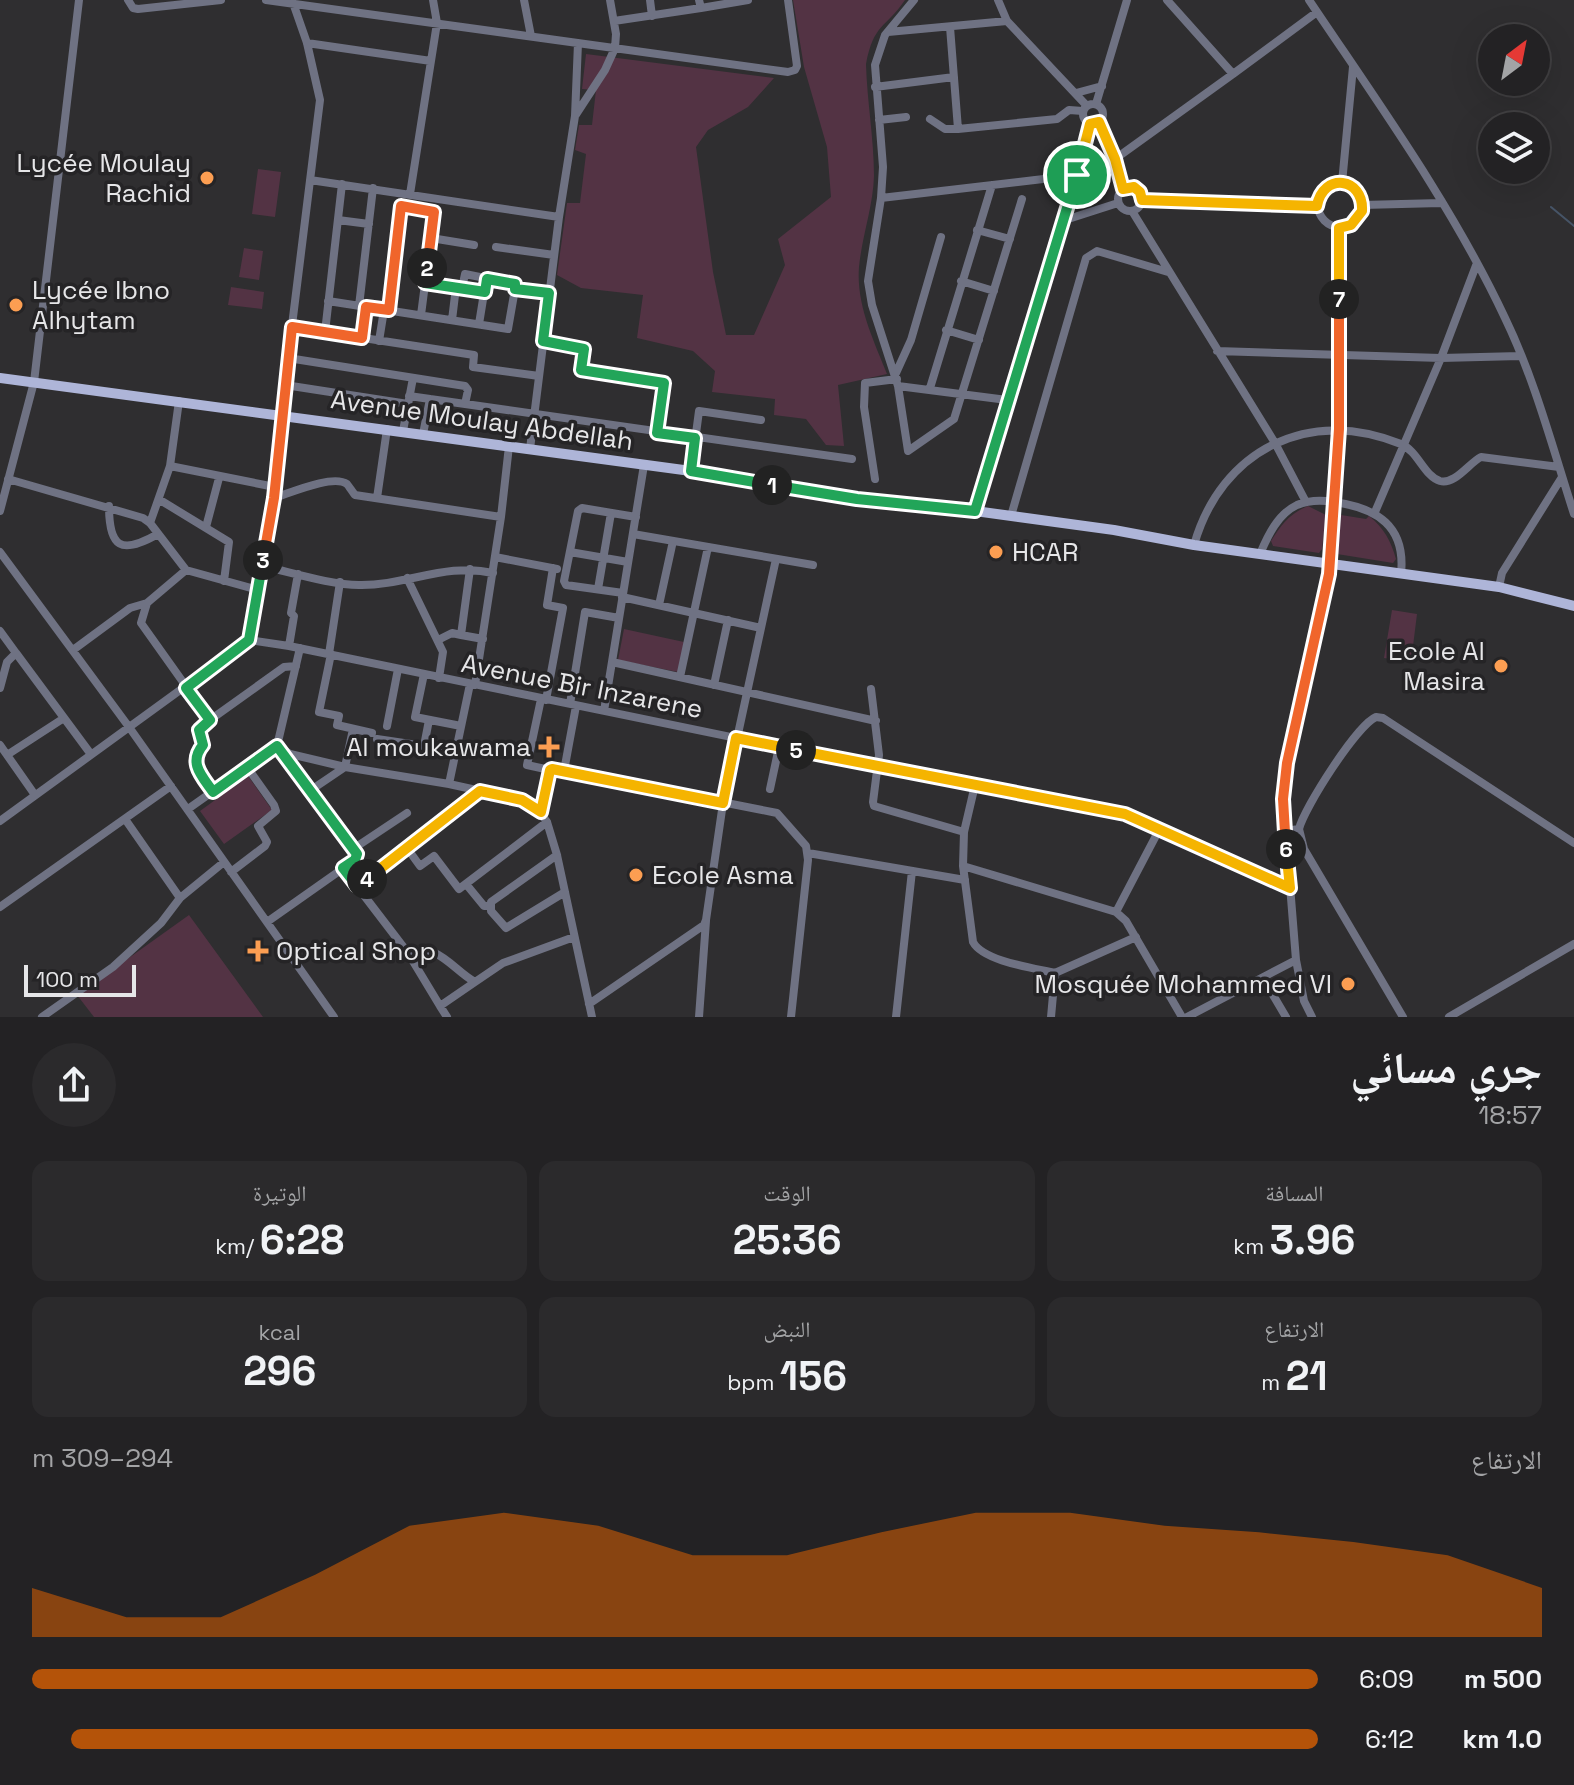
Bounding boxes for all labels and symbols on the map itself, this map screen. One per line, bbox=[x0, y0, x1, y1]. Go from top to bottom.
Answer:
north arrow bbox=[1478, 24, 1550, 96]
pin bbox=[1043, 141, 1111, 209]
place label: Lycée Moulay Rachid bbox=[17, 146, 191, 210]
marker: Lycée Moulay Rachid bbox=[198, 169, 216, 187]
pin: 2 bbox=[407, 248, 447, 288]
place label: Lycée Ibno Alhytam bbox=[32, 273, 170, 337]
pin: 7 bbox=[1319, 279, 1359, 319]
marker: Lycée Ibno Alhytam bbox=[7, 296, 25, 314]
street label: Avenue Moulay Abdellah bbox=[329, 382, 635, 458]
pin: 1 bbox=[752, 465, 792, 505]
place label: HCAR bbox=[1012, 535, 1078, 569]
pin: 3 bbox=[243, 540, 283, 580]
marker: HCAR bbox=[987, 543, 1005, 561]
place label: Ecole Al Masira bbox=[1388, 634, 1485, 698]
street label: Avenue Bir Inzarene bbox=[458, 646, 706, 726]
marker: Ecole Al Masira bbox=[1492, 657, 1510, 675]
place label: Al moukawama bbox=[346, 730, 531, 764]
pin: 5 bbox=[776, 730, 816, 770]
marker: Al moukawama bbox=[538, 736, 560, 758]
pin: 6 bbox=[1266, 829, 1306, 869]
place label: Ecole Asma bbox=[652, 858, 794, 892]
pin: 4 bbox=[347, 859, 387, 899]
marker: Ecole Asma bbox=[627, 866, 645, 884]
place label: Optical Shop bbox=[276, 934, 436, 968]
marker: Optical Shop bbox=[247, 940, 269, 962]
scale bar bbox=[24, 961, 136, 997]
place label: Mosquée Mohammed VI bbox=[1035, 967, 1332, 1001]
marker: Mosquée Mohammed VI bbox=[1339, 975, 1357, 993]

